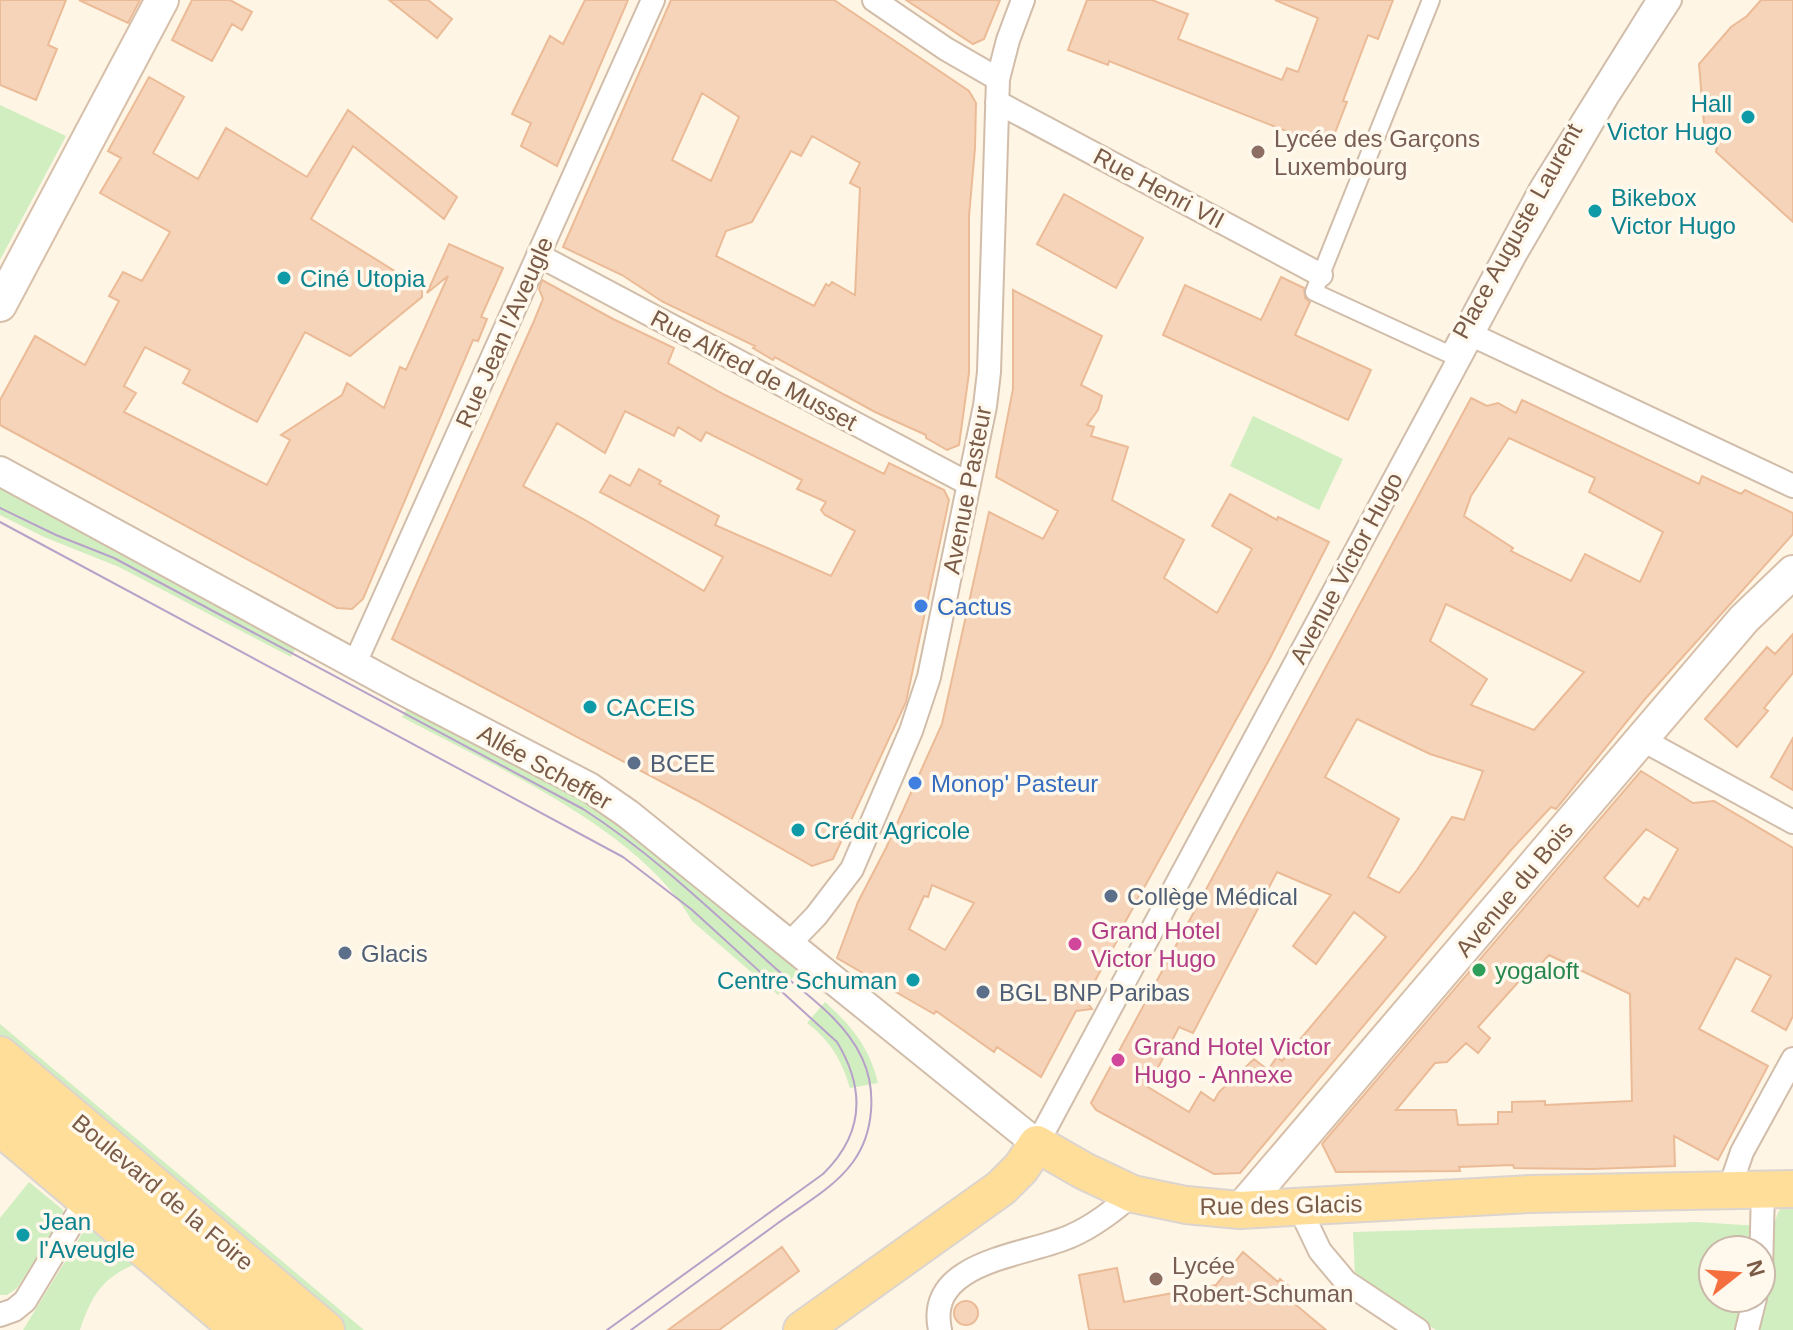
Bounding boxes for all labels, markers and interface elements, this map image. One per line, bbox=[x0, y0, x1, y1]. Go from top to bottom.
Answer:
place label: Hall Victor Hugo bbox=[1607, 90, 1732, 145]
marker: Hall Victor Hugo bbox=[1739, 108, 1757, 126]
street label: Place Auguste Laurent bbox=[1447, 119, 1588, 343]
place label: Lycée des Garçons Luxembourg bbox=[1274, 125, 1480, 180]
street label: Rue Henri VII bbox=[1089, 142, 1229, 234]
marker: Lycée des Garçons Luxembourg bbox=[1249, 143, 1267, 161]
place label: Bikebox Victor Hugo bbox=[1611, 184, 1736, 239]
marker: Bikebox Victor Hugo bbox=[1586, 202, 1604, 220]
street label: Rue Jean l'Aveugle bbox=[450, 233, 558, 431]
place label: Ciné Utopia bbox=[300, 265, 426, 292]
marker: Ciné Utopia bbox=[275, 269, 293, 287]
street label: Rue Alfred de Musset bbox=[646, 304, 862, 436]
street label: Avenue Pasteur bbox=[937, 404, 997, 576]
street label: Avenue Victor Hugo bbox=[1284, 468, 1408, 668]
place label: Cactus bbox=[937, 593, 1012, 620]
marker: Cactus bbox=[912, 597, 930, 615]
place label: CACEIS bbox=[606, 694, 695, 721]
marker: CACEIS bbox=[581, 698, 599, 716]
street label: Allée Scheffer bbox=[473, 719, 617, 815]
place label: BCEE bbox=[650, 750, 715, 777]
marker: BCEE bbox=[625, 754, 643, 772]
place label: Monop' Pasteur bbox=[931, 770, 1098, 797]
marker: Monop' Pasteur bbox=[906, 774, 924, 792]
street label: Avenue du Bois bbox=[1450, 816, 1578, 962]
place label: Crédit Agricole bbox=[814, 817, 970, 844]
marker: Crédit Agricole bbox=[789, 821, 807, 839]
place label: Collège Médical bbox=[1127, 883, 1298, 910]
marker: Collège Médical bbox=[1102, 887, 1120, 905]
place label: Grand Hotel Victor Hugo bbox=[1091, 917, 1220, 972]
marker: Grand Hotel Victor Hugo bbox=[1066, 935, 1084, 953]
place label: Glacis bbox=[361, 940, 428, 967]
marker: Glacis bbox=[336, 944, 354, 962]
place label: yogaloft bbox=[1495, 957, 1579, 984]
marker: yogaloft bbox=[1470, 961, 1488, 979]
place label: Centre Schuman bbox=[717, 967, 897, 994]
marker: Centre Schuman bbox=[904, 971, 922, 989]
place label: BGL BNP Paribas bbox=[999, 979, 1190, 1006]
marker: BGL BNP Paribas bbox=[974, 983, 992, 1001]
place label: Grand Hotel Victor Hugo - Annexe bbox=[1134, 1033, 1331, 1088]
marker: Grand Hotel Victor Hugo - Annexe bbox=[1109, 1051, 1127, 1069]
street label: Boulevard de la Foire bbox=[67, 1108, 259, 1276]
street label: Rue des Glacis bbox=[1199, 1190, 1363, 1220]
place label: Jean l'Aveugle bbox=[39, 1208, 135, 1263]
marker: Jean l'Aveugle bbox=[14, 1226, 32, 1244]
north arrow bbox=[1697, 1234, 1777, 1314]
place label: Lycée Robert-Schuman bbox=[1172, 1252, 1353, 1307]
text: N bbox=[1741, 1257, 1770, 1280]
marker: Lycée Robert-Schuman bbox=[1147, 1270, 1165, 1288]

